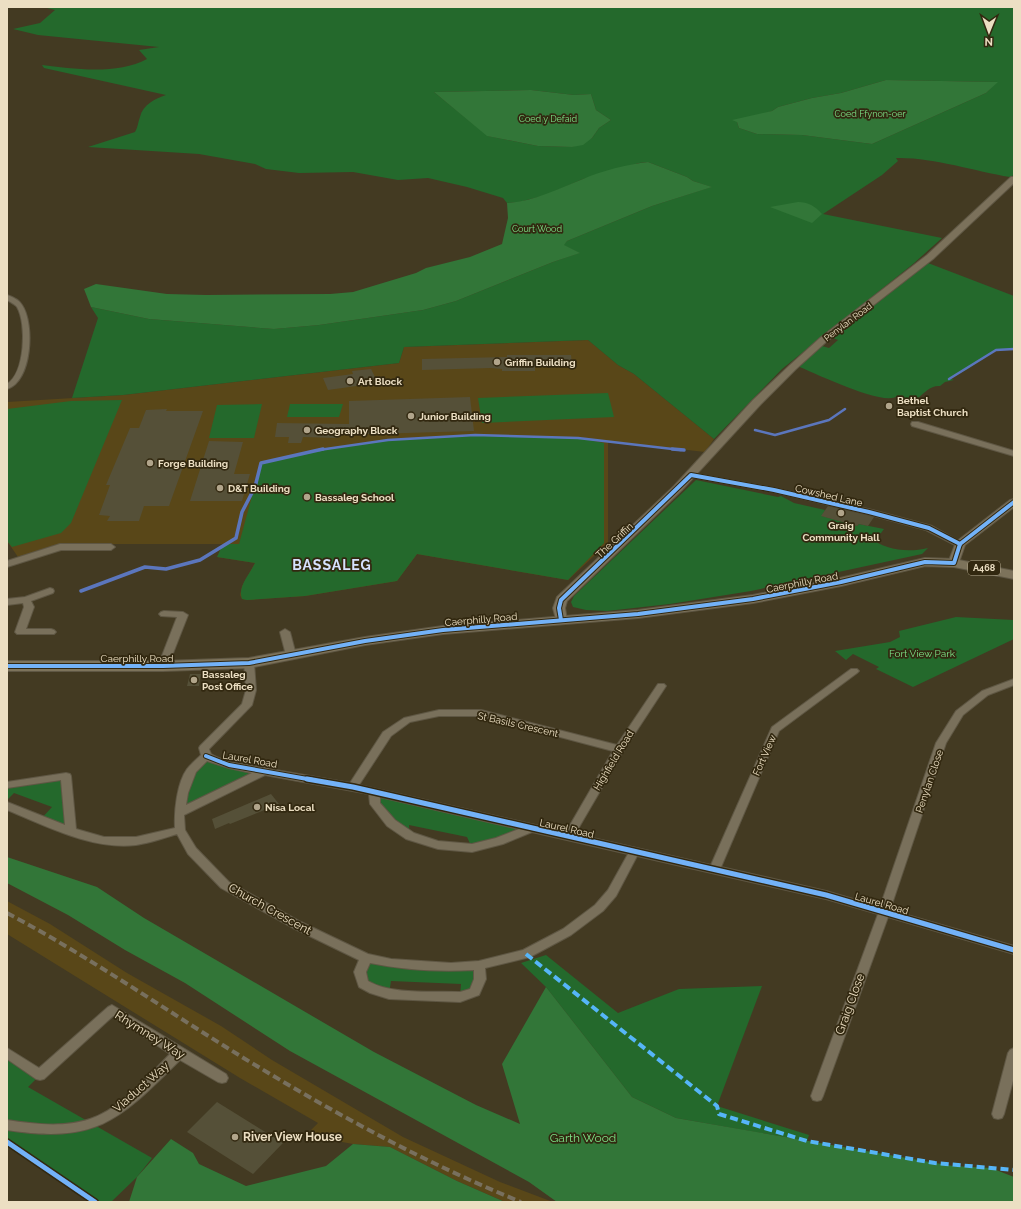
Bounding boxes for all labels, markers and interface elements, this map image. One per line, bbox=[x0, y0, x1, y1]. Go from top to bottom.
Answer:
north arrow bbox=[969, 12, 1009, 52]
text: N bbox=[985, 35, 993, 48]
park label: Coed Ffynon-oer bbox=[834, 109, 906, 119]
park label: Coed y Defaid bbox=[519, 114, 578, 124]
park label: Court Wood bbox=[512, 224, 562, 234]
street label: Penylan Road bbox=[822, 301, 874, 343]
marker: Griffin Building bbox=[492, 357, 502, 367]
place label: Griffin Building bbox=[505, 357, 575, 368]
marker: Art Block bbox=[345, 376, 355, 386]
place label: Art Block bbox=[358, 376, 402, 387]
place label: Bethel Baptist Church bbox=[897, 395, 968, 418]
marker: Bethel Baptist Church bbox=[884, 401, 894, 411]
marker: Junior Building bbox=[406, 411, 416, 421]
place label: Junior Building bbox=[419, 411, 491, 422]
marker: Geography Block bbox=[302, 425, 312, 435]
place label: Geography Block bbox=[315, 425, 398, 436]
marker: Forge Building bbox=[145, 458, 155, 468]
place label: Forge Building bbox=[158, 458, 228, 469]
street label: Cowshed Lane bbox=[794, 482, 864, 509]
marker: D&T Building bbox=[215, 483, 225, 493]
place label: D&T Building bbox=[228, 483, 290, 494]
marker: Bassaleg School bbox=[302, 492, 312, 502]
place label: Bassaleg School bbox=[315, 492, 395, 503]
marker: Graig Community Hall bbox=[836, 508, 846, 518]
street label: The Griffin bbox=[594, 520, 635, 560]
place label: Graig Community Hall bbox=[802, 520, 880, 543]
district label: BASSALEG bbox=[292, 557, 372, 573]
road number: A468 bbox=[968, 561, 1000, 575]
street label: Caerphilly Road bbox=[765, 570, 839, 595]
street label: Caerphilly Road bbox=[444, 611, 518, 628]
park label: Fort View Park bbox=[889, 648, 956, 659]
street label: Caerphilly Road bbox=[101, 653, 173, 664]
place label: Bassaleg Post Office bbox=[202, 669, 253, 692]
marker: Bassaleg Post Office bbox=[189, 675, 199, 685]
street label: St Basils Crescent bbox=[476, 710, 560, 739]
street label: Highfield Road bbox=[591, 728, 636, 792]
street label: Fort View bbox=[751, 733, 778, 777]
street label: Penylan Close bbox=[914, 748, 945, 814]
street label: Laurel Road bbox=[222, 749, 278, 770]
marker: Nisa Local bbox=[252, 802, 262, 812]
place label: Nisa Local bbox=[265, 802, 316, 813]
street label: Laurel Road bbox=[539, 817, 595, 840]
street label: Church Crescent bbox=[226, 880, 314, 938]
street label: Laurel Road bbox=[854, 891, 910, 916]
street label: Graig Close bbox=[832, 972, 868, 1036]
street label: Rhymney Way bbox=[113, 1008, 188, 1062]
street label: Viaduct Way bbox=[110, 1058, 172, 1115]
place label: River View House bbox=[243, 1130, 342, 1144]
park label: Garth Wood bbox=[550, 1131, 616, 1145]
marker: River View House bbox=[230, 1132, 240, 1142]

